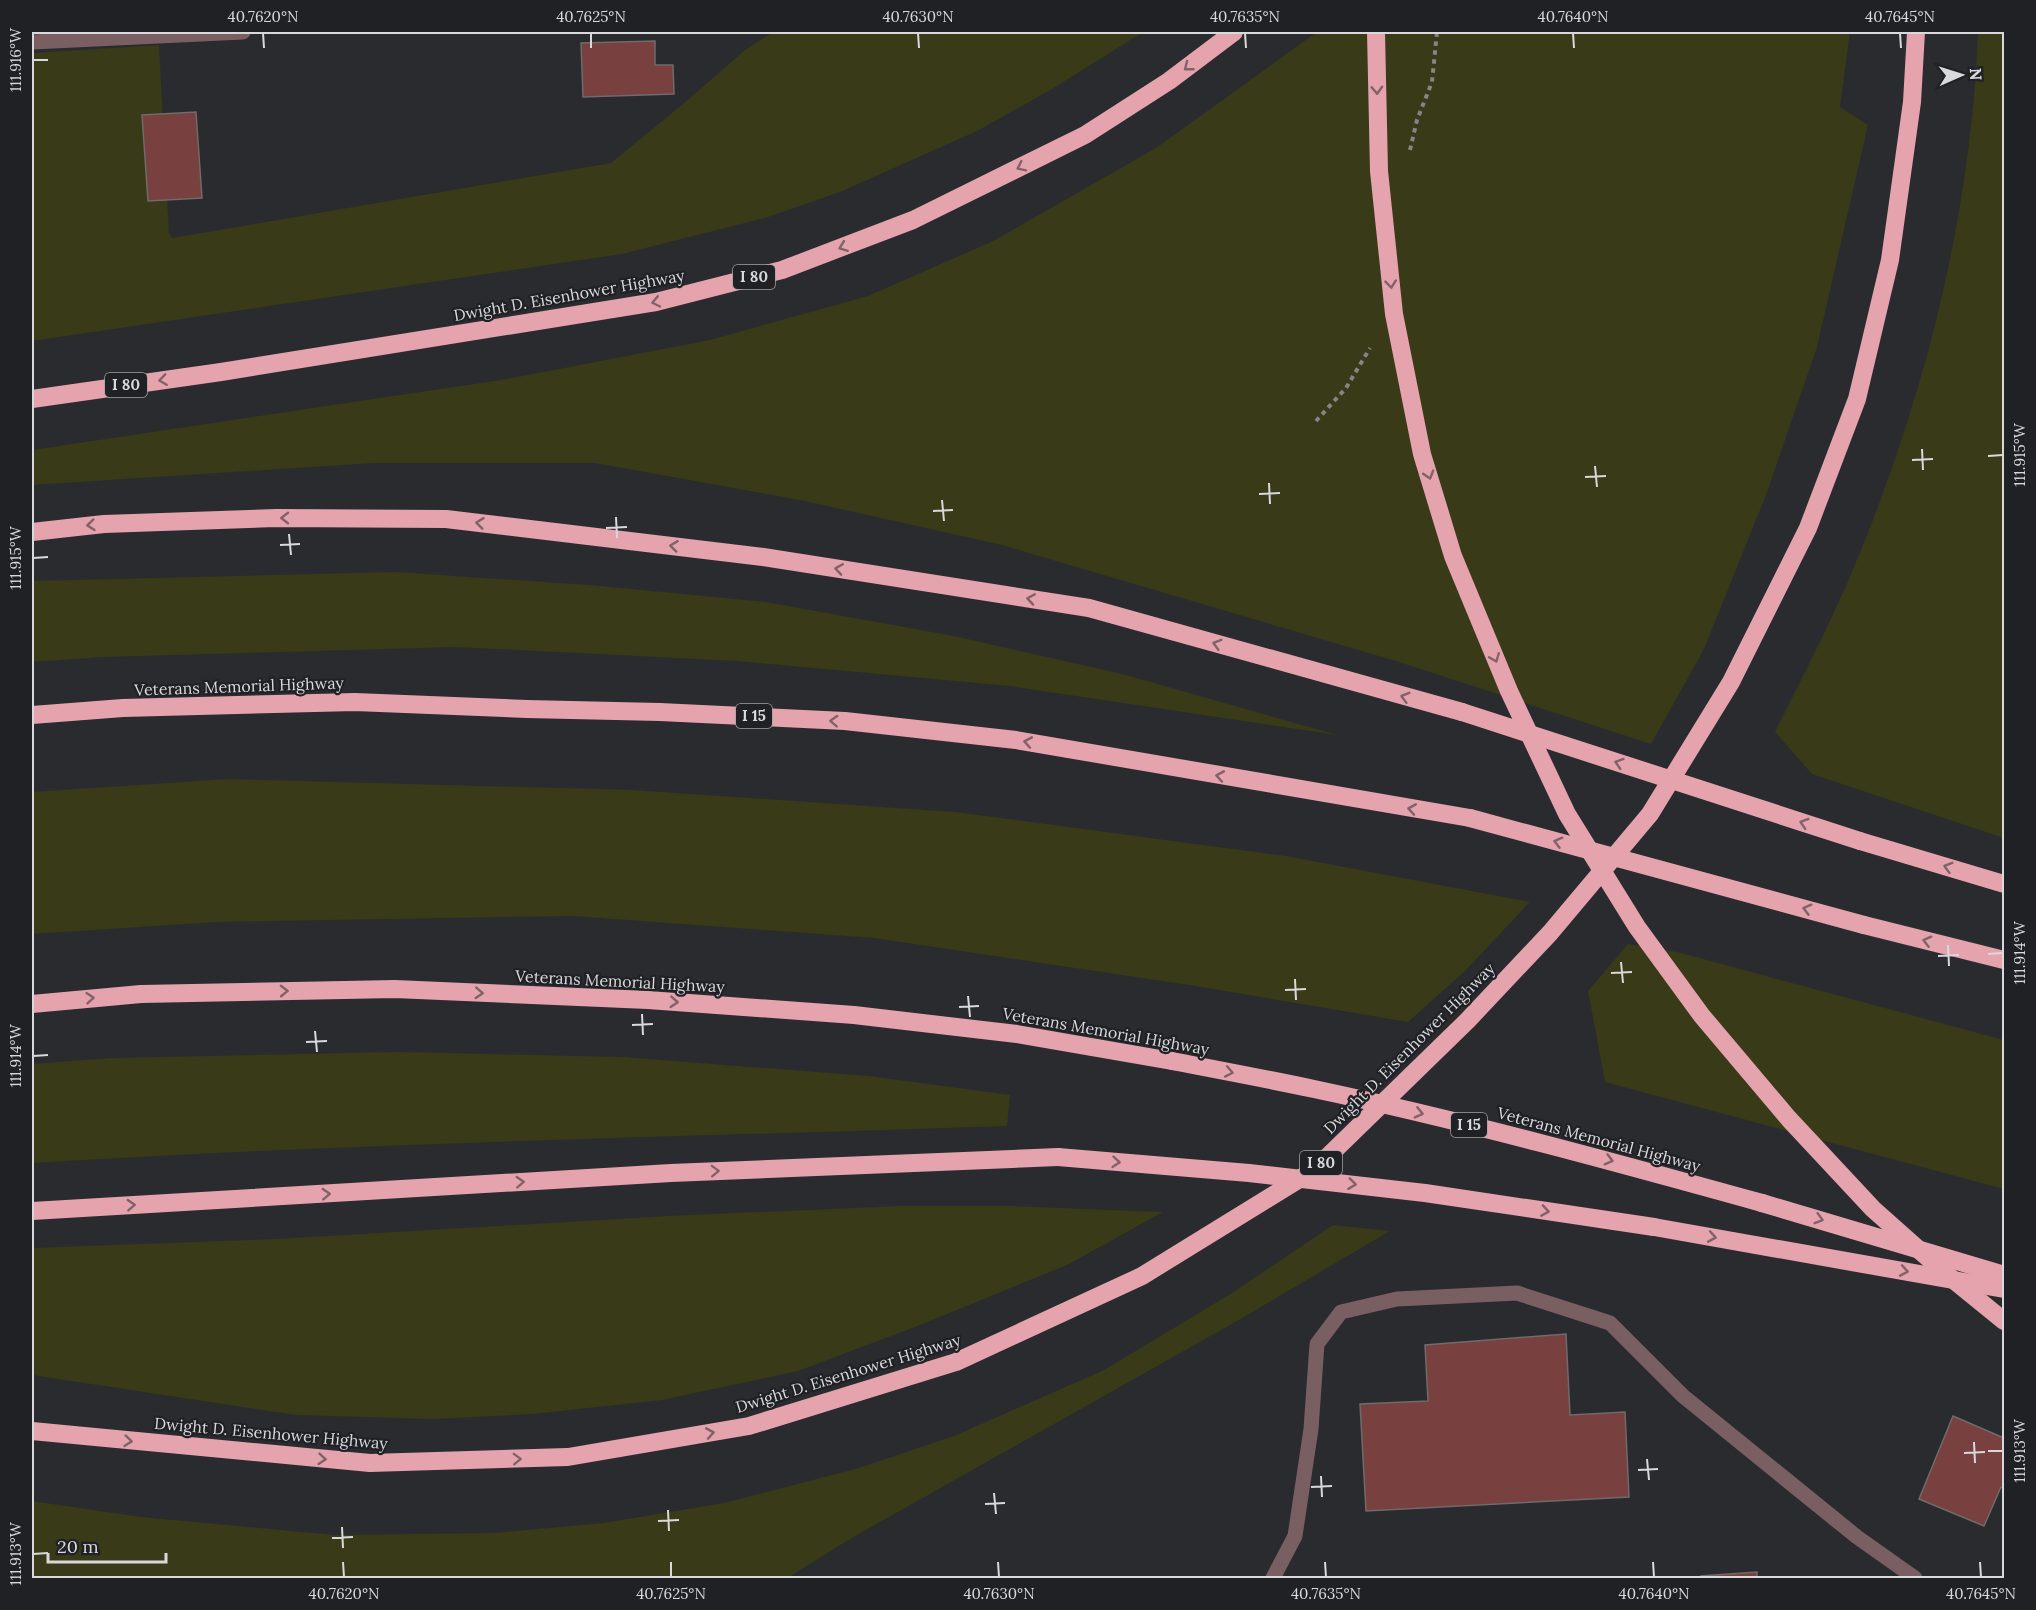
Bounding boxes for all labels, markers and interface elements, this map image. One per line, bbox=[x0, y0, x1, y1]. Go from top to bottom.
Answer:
text: 40.7620°N bbox=[228, 7, 298, 26]
text: 40.7625°N bbox=[556, 7, 626, 26]
text: 40.7630°N bbox=[882, 7, 954, 26]
text: 40.7635°N bbox=[1210, 7, 1280, 26]
text: 40.7640°N bbox=[1538, 7, 1608, 26]
text: 40.7645°N bbox=[1865, 7, 1935, 26]
text: 111.916°W bbox=[6, 27, 25, 92]
north arrow bbox=[1931, 45, 1991, 105]
one-way arrow bbox=[1184, 60, 1195, 71]
text: N bbox=[1966, 68, 1986, 81]
one-way arrow bbox=[1370, 85, 1383, 94]
one-way arrow bbox=[1016, 159, 1027, 171]
one-way arrow bbox=[838, 239, 849, 252]
street label: Dwight D. Eisenhower Highway bbox=[452, 265, 687, 325]
road number: I 80 bbox=[733, 265, 775, 289]
one-way arrow bbox=[1384, 280, 1397, 289]
one-way arrow bbox=[652, 295, 662, 308]
road number: I 80 bbox=[105, 373, 147, 397]
one-way arrow bbox=[158, 374, 167, 386]
text: 111.915°W bbox=[2010, 422, 2029, 487]
one-way arrow bbox=[1421, 469, 1434, 480]
one-way arrow bbox=[281, 512, 290, 524]
one-way arrow bbox=[475, 517, 485, 529]
one-way arrow bbox=[86, 519, 95, 531]
text: 111.915°W bbox=[6, 525, 25, 590]
one-way arrow bbox=[669, 540, 678, 553]
one-way arrow bbox=[834, 563, 843, 575]
one-way arrow bbox=[1026, 594, 1036, 606]
one-way arrow bbox=[1213, 639, 1223, 652]
one-way arrow bbox=[1488, 652, 1500, 663]
street label: Veterans Memorial Highway bbox=[133, 672, 345, 700]
one-way arrow bbox=[1400, 691, 1410, 704]
road number: I 15 bbox=[736, 704, 772, 728]
one-way arrow bbox=[830, 714, 839, 727]
one-way arrow bbox=[1023, 736, 1033, 749]
one-way arrow bbox=[1614, 758, 1625, 770]
one-way arrow bbox=[1215, 770, 1225, 782]
one-way arrow bbox=[1408, 803, 1417, 815]
one-way arrow bbox=[1799, 818, 1810, 830]
one-way arrow bbox=[1553, 837, 1564, 849]
one-way arrow bbox=[1943, 862, 1954, 874]
one-way arrow bbox=[1802, 904, 1812, 917]
text: 111.914°W bbox=[2010, 920, 2029, 985]
one-way arrow bbox=[1923, 935, 1933, 948]
street label: Dwight D. Eisenhower Highway bbox=[1319, 958, 1499, 1138]
street label: Veterans Memorial Highway bbox=[514, 965, 726, 996]
one-way arrow bbox=[280, 985, 289, 997]
one-way arrow bbox=[475, 987, 484, 999]
one-way arrow bbox=[85, 992, 94, 1005]
one-way arrow bbox=[670, 995, 679, 1008]
street label: Veterans Memorial Highway bbox=[1000, 1003, 1211, 1059]
text: 111.914°W bbox=[6, 1023, 25, 1088]
one-way arrow bbox=[1224, 1065, 1234, 1078]
street label: Veterans Memorial Highway bbox=[1494, 1102, 1703, 1176]
one-way arrow bbox=[1414, 1106, 1424, 1119]
road number: I 15 bbox=[1451, 1113, 1487, 1137]
road number: I 80 bbox=[1300, 1151, 1342, 1175]
one-way arrow bbox=[1603, 1153, 1613, 1166]
one-way arrow bbox=[1112, 1155, 1121, 1168]
one-way arrow bbox=[711, 1165, 720, 1178]
one-way arrow bbox=[516, 1176, 525, 1189]
one-way arrow bbox=[1348, 1177, 1357, 1190]
one-way arrow bbox=[321, 1187, 330, 1200]
one-way arrow bbox=[127, 1199, 136, 1212]
one-way arrow bbox=[1541, 1204, 1550, 1216]
one-way arrow bbox=[1813, 1212, 1823, 1224]
one-way arrow bbox=[1707, 1230, 1717, 1243]
one-way arrow bbox=[1899, 1265, 1909, 1277]
street label: Dwight D. Eisenhower Highway bbox=[733, 1329, 963, 1417]
street label: Dwight D. Eisenhower Highway bbox=[153, 1413, 389, 1453]
text: 111.913°W bbox=[2010, 1418, 2029, 1483]
one-way arrow bbox=[704, 1427, 714, 1440]
one-way arrow bbox=[123, 1434, 132, 1447]
one-way arrow bbox=[317, 1452, 326, 1465]
one-way arrow bbox=[512, 1452, 521, 1465]
text: 111.913°W bbox=[6, 1521, 25, 1586]
scale bar bbox=[48, 1526, 166, 1564]
text: 20 m bbox=[57, 1535, 99, 1558]
text: 40.7620°N bbox=[309, 1584, 379, 1603]
text: 40.7625°N bbox=[636, 1584, 706, 1603]
text: 40.7630°N bbox=[963, 1584, 1035, 1603]
text: 40.7635°N bbox=[1291, 1584, 1361, 1603]
text: 40.7640°N bbox=[1619, 1584, 1689, 1603]
text: 40.7645°N bbox=[1946, 1584, 2016, 1603]

